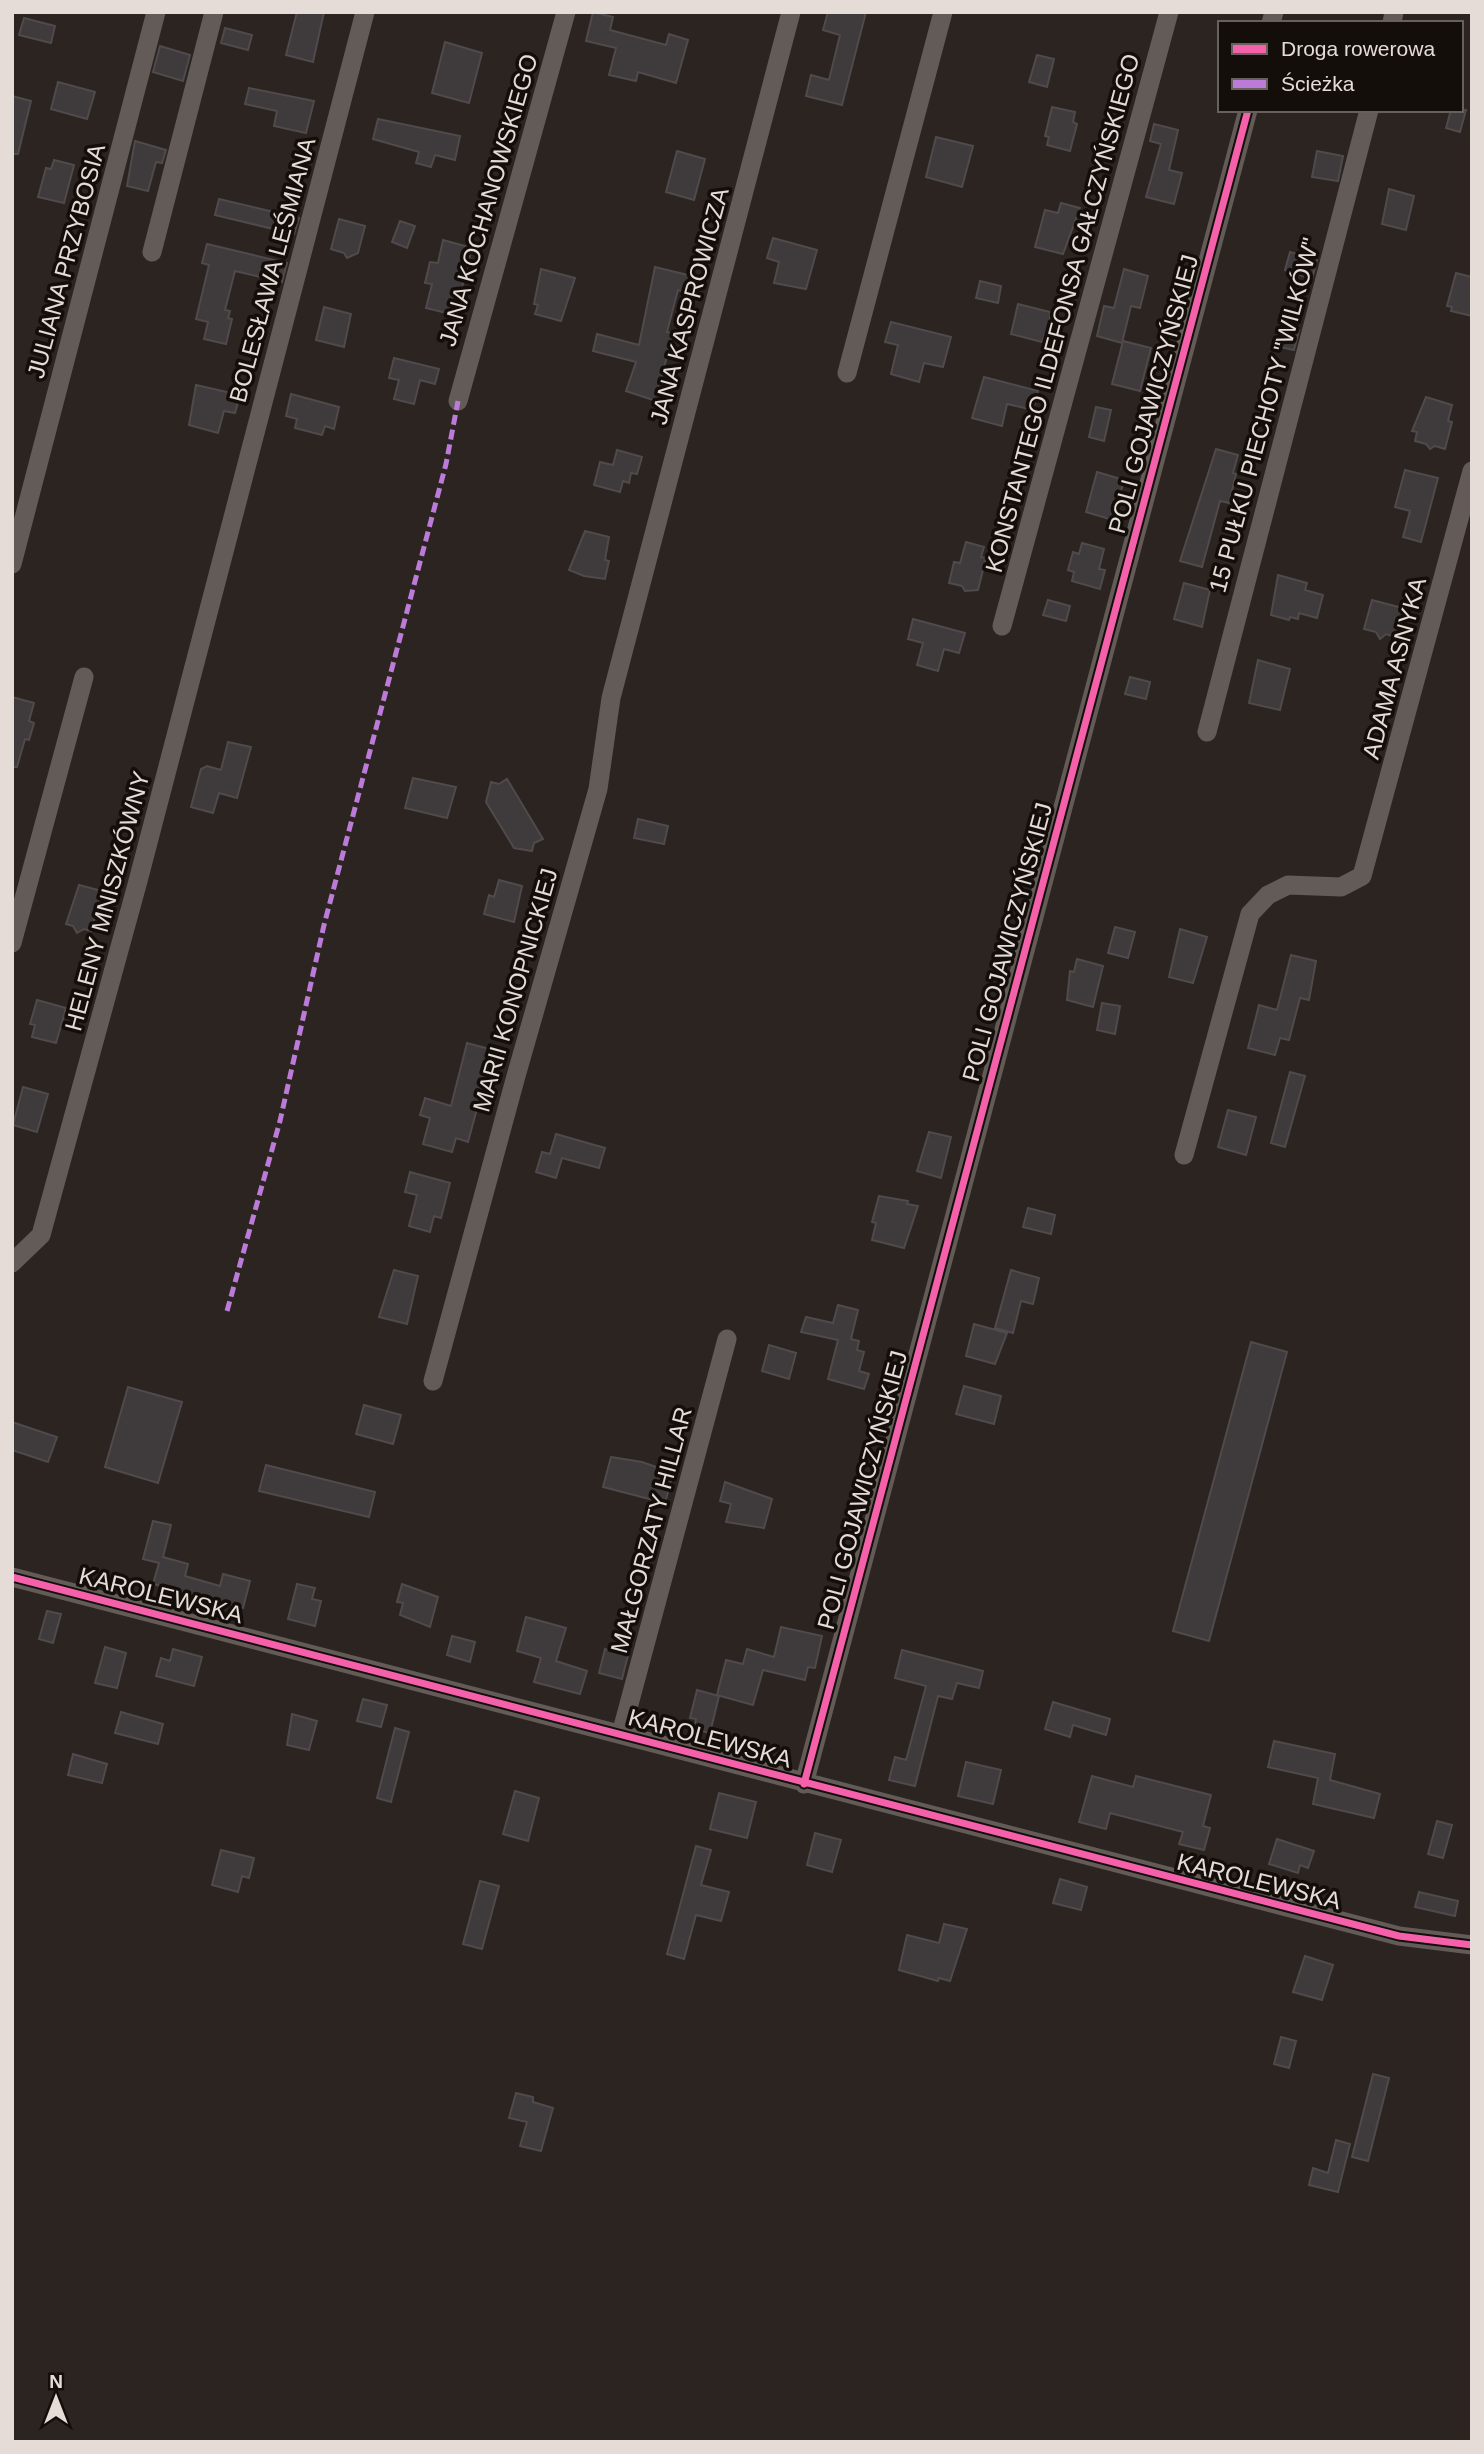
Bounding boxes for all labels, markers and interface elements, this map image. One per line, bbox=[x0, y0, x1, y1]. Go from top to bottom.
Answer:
legend bbox=[1218, 21, 1463, 112]
text: Droga rowerowa bbox=[1281, 37, 1435, 60]
street label: JANA KOCHANOWSKIEGO bbox=[433, 51, 543, 349]
street label: KONSTANTEGO ILDEFONSA GAŁCZYŃSKIEGO bbox=[980, 51, 1144, 575]
text: Ścieżka bbox=[1281, 72, 1355, 95]
street label: BOLESŁAWA LEŚMIANA bbox=[224, 135, 320, 405]
street label: JULIANA PRZYBOSIA bbox=[22, 141, 110, 381]
street label: JANA KASPROWICZA bbox=[644, 185, 734, 427]
street label: 15 PUŁKU PIECHOTY "WILKÓW" bbox=[1204, 235, 1324, 595]
street label: POLI GOJAWICZYŃSKIEJ bbox=[1103, 252, 1203, 536]
street label: ADAMA ASNYKA bbox=[1357, 574, 1431, 762]
street label: HELENY MNISZKÓWNY bbox=[59, 768, 155, 1034]
street label: POLI GOJAWICZYŃSKIEJ bbox=[957, 800, 1057, 1084]
street label: MARII KONOPNICKIEJ bbox=[467, 865, 563, 1115]
street label: POLI GOJAWICZYŃSKIEJ bbox=[812, 1348, 912, 1632]
street label: MAŁGORZATY HILLAR bbox=[605, 1404, 697, 1656]
street label: KAROLEWSKA bbox=[76, 1562, 246, 1628]
street label: KAROLEWSKA bbox=[625, 1703, 795, 1773]
street label: KAROLEWSKA bbox=[1174, 1848, 1344, 1914]
north arrow bbox=[21, 2363, 91, 2433]
text: N bbox=[49, 2371, 63, 2392]

